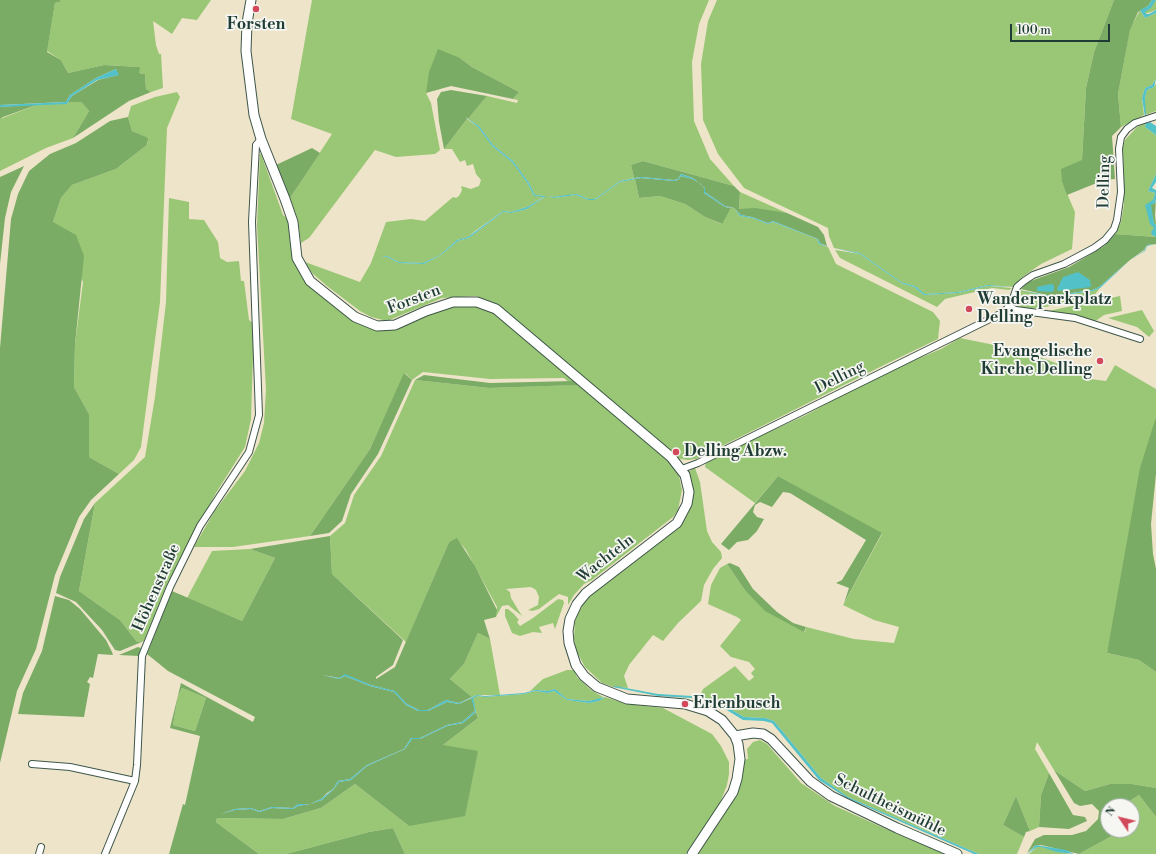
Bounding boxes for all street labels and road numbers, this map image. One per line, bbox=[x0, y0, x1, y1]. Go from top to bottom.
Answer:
street label: Delling bbox=[1095, 155, 1115, 209]
street label: Forsten bbox=[385, 281, 443, 319]
street label: Delling bbox=[812, 357, 868, 399]
street label: Wachteln bbox=[574, 531, 638, 587]
street label: Höhenstraße bbox=[129, 541, 185, 635]
street label: Schultheismühle bbox=[831, 771, 949, 841]

